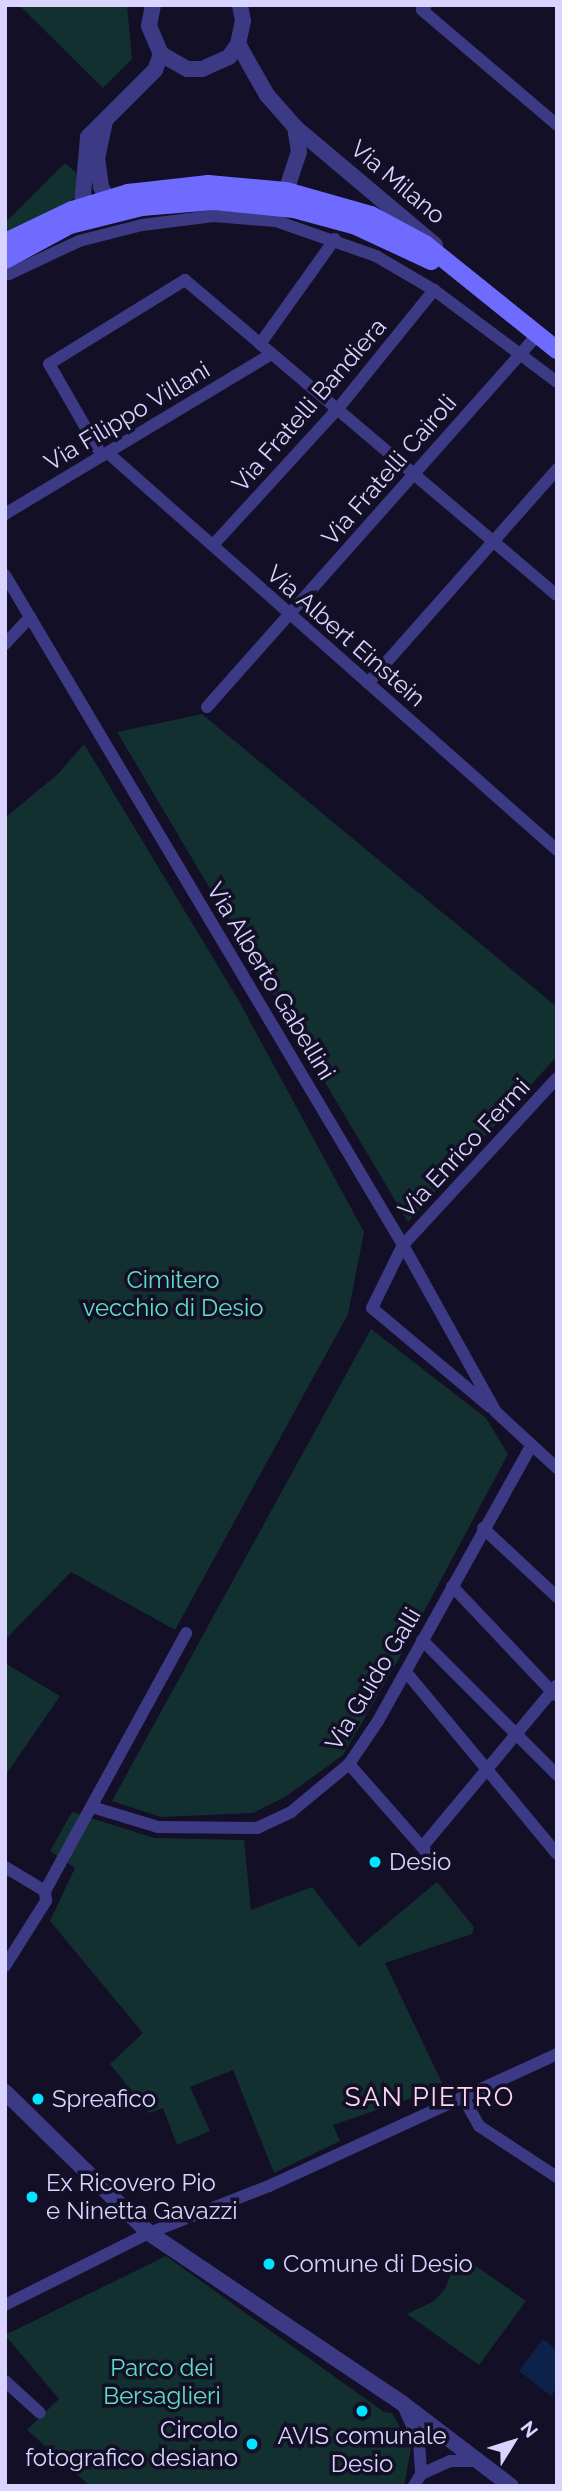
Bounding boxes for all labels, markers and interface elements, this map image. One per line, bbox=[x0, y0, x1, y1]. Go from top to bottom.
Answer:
street label: Via Milano bbox=[345, 134, 451, 230]
street label: Via Fratelli Bandiera bbox=[226, 312, 392, 498]
street label: Via Filippo Villani bbox=[39, 355, 215, 477]
street label: Via Fratelli Cairoli bbox=[316, 389, 462, 551]
street label: Via Albert Einstein bbox=[261, 559, 431, 713]
street label: Via Alberto Gabellini bbox=[201, 877, 341, 1085]
street label: Via Enrico Fermi bbox=[392, 1073, 536, 1223]
park label: Cimitero vecchio di Desio bbox=[83, 1266, 263, 1322]
street label: Via Guido Galli bbox=[319, 1602, 427, 1756]
place label: Desio bbox=[389, 1848, 451, 1876]
marker: Desio bbox=[367, 1854, 383, 1870]
district label: SAN PIETRO bbox=[346, 2082, 514, 2114]
place label: Spreafico bbox=[52, 2085, 156, 2113]
marker: Spreafico bbox=[30, 2091, 46, 2107]
place label: Ex Ricovero Pio e Ninetta Gavazzi bbox=[46, 2169, 238, 2225]
marker: Ex Ricovero Pio e Ninetta Gavazzi bbox=[24, 2189, 40, 2205]
place label: Comune di Desio bbox=[283, 2250, 473, 2278]
marker: Comune di Desio bbox=[261, 2256, 277, 2272]
park label: Parco dei Bersaglieri bbox=[103, 2354, 221, 2410]
marker: AVIS comunale Desio bbox=[354, 2403, 370, 2419]
north arrow bbox=[478, 2407, 548, 2477]
place label: Circolo fotografico desiano bbox=[25, 2416, 238, 2472]
text: N bbox=[516, 2417, 543, 2442]
place label: AVIS comunale Desio bbox=[277, 2422, 447, 2478]
marker: Circolo fotografico desiano bbox=[244, 2436, 260, 2452]

